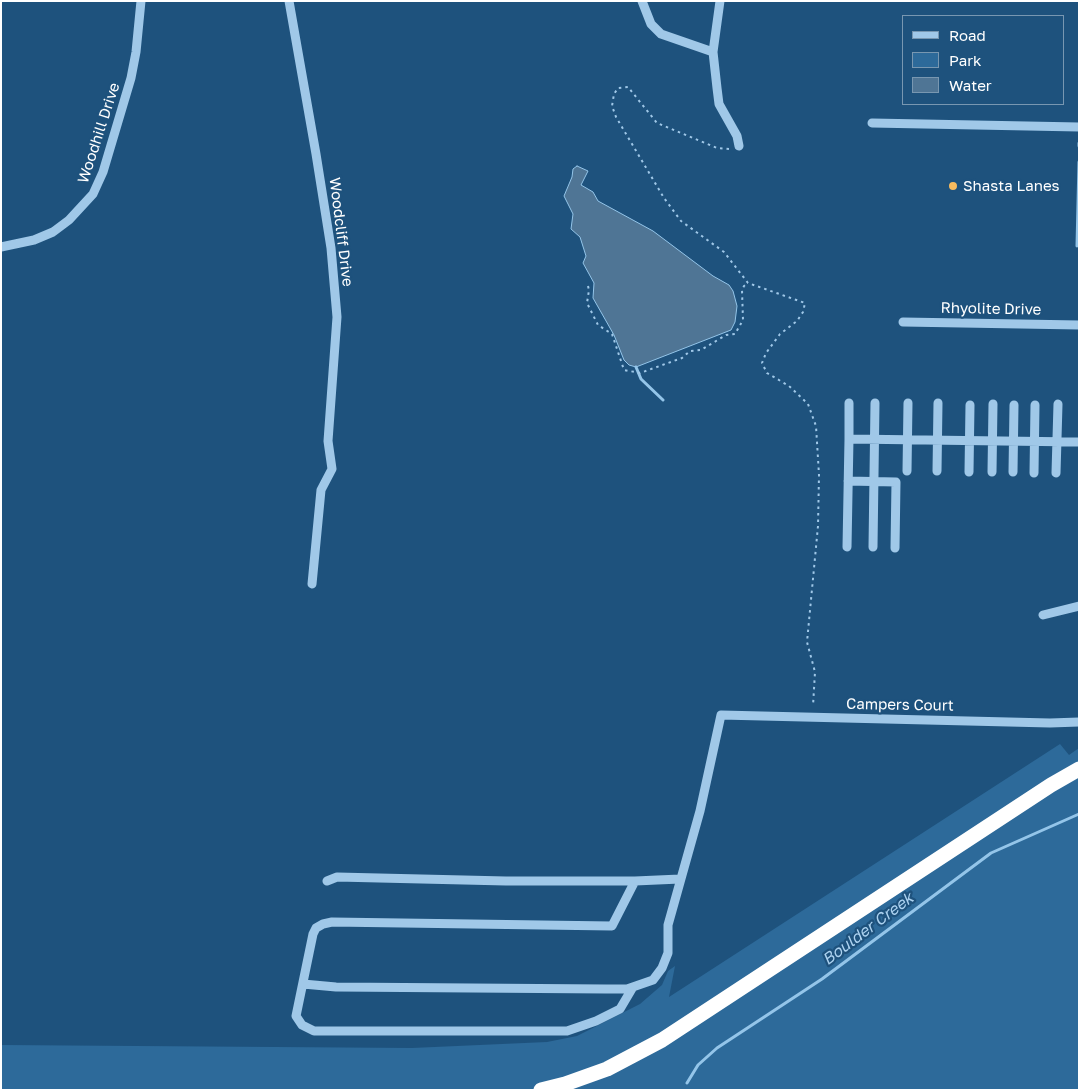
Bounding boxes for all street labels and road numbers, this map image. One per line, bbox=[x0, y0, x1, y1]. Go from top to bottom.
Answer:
street label: Woodhill Drive bbox=[74, 80, 124, 186]
street label: Woodcliff Drive bbox=[325, 176, 357, 288]
street label: Rhyolite Drive bbox=[941, 299, 1041, 319]
street label: Campers Court bbox=[846, 695, 954, 715]

